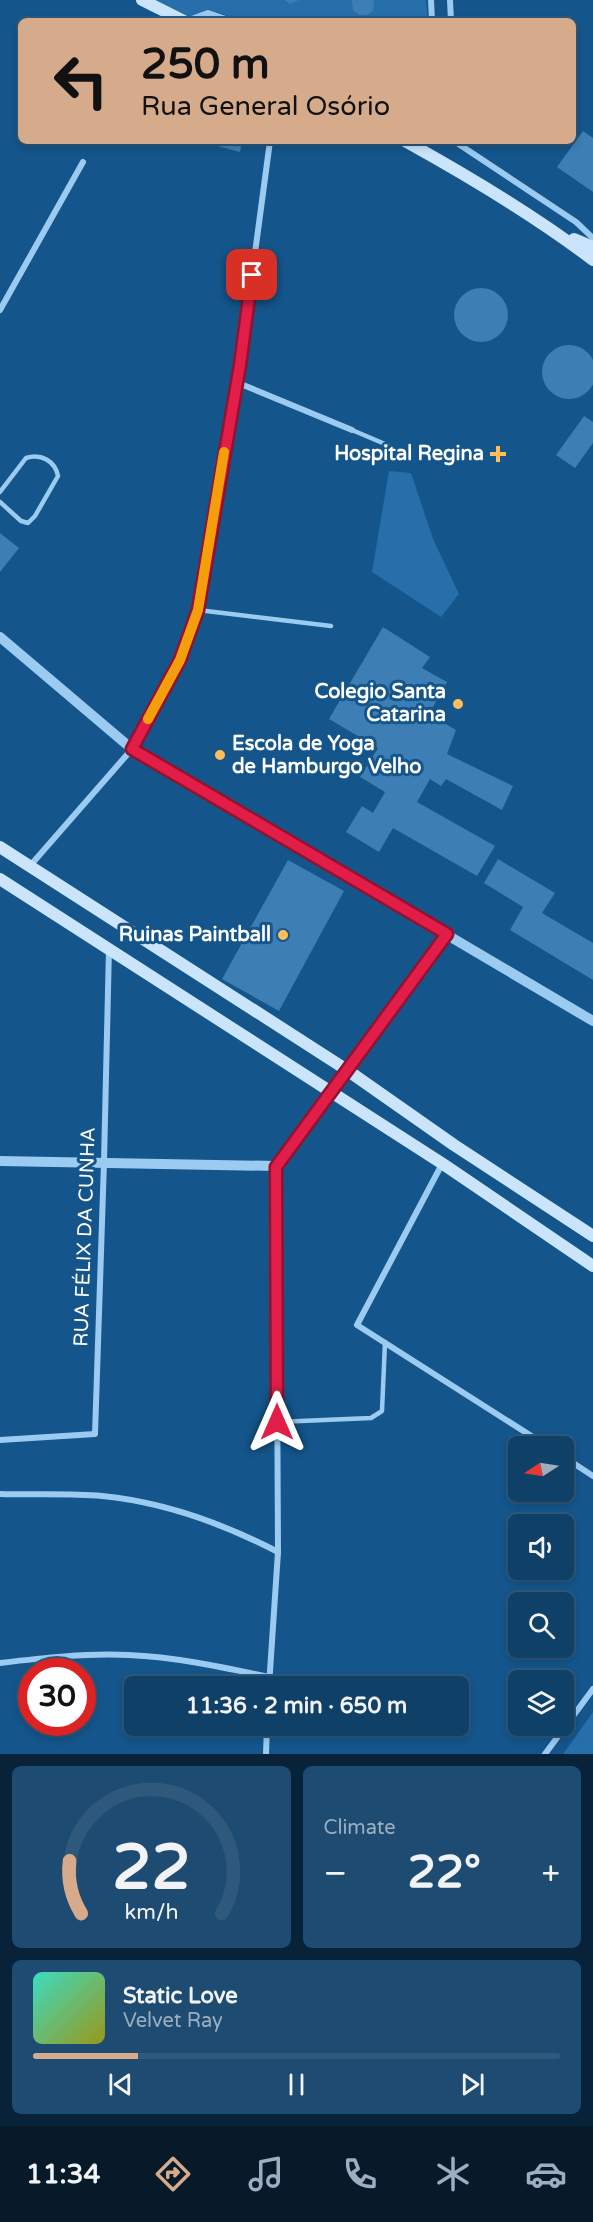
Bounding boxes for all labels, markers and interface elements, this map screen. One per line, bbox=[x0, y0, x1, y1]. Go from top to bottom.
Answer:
text: 250 m bbox=[141, 39, 270, 90]
icon: left bbox=[42, 42, 120, 120]
text: Rua General Osório bbox=[141, 90, 390, 123]
pin bbox=[226, 249, 277, 300]
icon: arrive bbox=[235, 258, 268, 291]
place label: Hospital Regina bbox=[334, 442, 484, 466]
marker: Hospital Regina bbox=[489, 445, 507, 463]
place label: Colegio Santa Catarina bbox=[315, 680, 446, 727]
marker: Colegio Santa Catarina bbox=[451, 697, 465, 711]
place label: Escola de Yoga de Hamburgo Velho bbox=[232, 732, 421, 779]
marker: Escola de Yoga de Hamburgo Velho bbox=[213, 748, 227, 762]
place label: Ruinas Paintball bbox=[119, 923, 271, 947]
marker: Ruinas Paintball bbox=[276, 928, 290, 942]
street label: RUA FÉLIX DA CUNHA bbox=[68, 1127, 101, 1347]
position arrow bbox=[245, 1390, 309, 1454]
north arrow bbox=[508, 1436, 574, 1502]
map controls bbox=[508, 1436, 574, 1736]
button: sound bbox=[508, 1514, 574, 1580]
button: search bbox=[508, 1592, 574, 1658]
speed limit sign: 30 bbox=[18, 1658, 96, 1736]
button: layers bbox=[508, 1670, 574, 1736]
text: 11:36 · 2 min · 650 m bbox=[186, 1693, 407, 1719]
text: Climate bbox=[324, 1816, 396, 1840]
text: 22 bbox=[112, 1831, 190, 1906]
text: 22° bbox=[407, 1846, 481, 1900]
text: − bbox=[324, 1854, 347, 1893]
text: + bbox=[541, 1854, 560, 1893]
text: km/h bbox=[124, 1899, 178, 1925]
text: Static Love bbox=[123, 1983, 238, 2009]
text: Velvet Ray bbox=[123, 2009, 223, 2033]
icon: previous bbox=[104, 2068, 137, 2101]
icon: pause bbox=[280, 2068, 313, 2101]
icon: next bbox=[456, 2068, 489, 2101]
icon: directions bbox=[152, 2153, 194, 2195]
icon: music bbox=[245, 2153, 287, 2195]
icon: phone bbox=[339, 2153, 381, 2195]
icon: climate bbox=[432, 2153, 474, 2195]
icon: car bbox=[525, 2153, 567, 2195]
text: 11:34 bbox=[26, 2158, 101, 2191]

